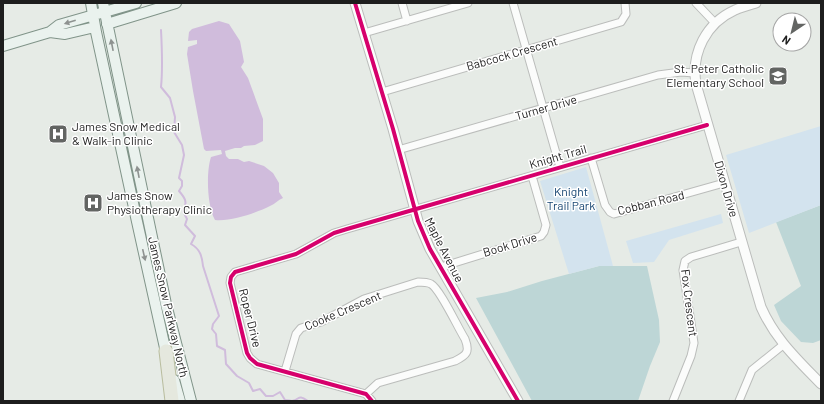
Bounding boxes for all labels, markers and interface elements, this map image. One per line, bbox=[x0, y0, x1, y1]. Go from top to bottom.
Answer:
north arrow bbox=[772, 12, 812, 52]
one-way arrow bbox=[64, 19, 76, 25]
street label: Babcock Crescent bbox=[464, 33, 559, 73]
text: N bbox=[779, 33, 793, 48]
one-way arrow bbox=[109, 38, 115, 51]
place label: St. Peter Catholic Elementary School bbox=[666, 61, 764, 89]
school or university icon: St. Peter Catholic Elementary School bbox=[767, 65, 789, 87]
street label: Turner Drive bbox=[513, 92, 578, 123]
place label: James Snow Medical & Walk-in Clinic bbox=[72, 119, 180, 147]
hospital icon: James Snow Medical & Walk-in Clinic bbox=[47, 123, 69, 145]
street label: Knight Trail bbox=[527, 141, 588, 171]
street label: Dixon Drive bbox=[712, 159, 742, 219]
one-way arrow bbox=[135, 166, 141, 178]
park label: Knight Trail Park bbox=[547, 184, 595, 212]
street label: Cobban Road bbox=[616, 187, 686, 217]
place label: James Snow Physiotherapy Clinic bbox=[107, 188, 212, 216]
hospital icon: James Snow Physiotherapy Clinic bbox=[82, 192, 104, 214]
street label: Maple Avenue bbox=[423, 215, 467, 284]
street label: Book Drive bbox=[481, 229, 538, 259]
street label: James Snow Parkway North bbox=[146, 235, 192, 379]
one-way arrow bbox=[142, 249, 148, 261]
street label: Fox Crescent bbox=[679, 268, 701, 337]
street label: Roper Drive bbox=[237, 287, 265, 349]
street label: Cooke Crescent bbox=[302, 288, 383, 333]

